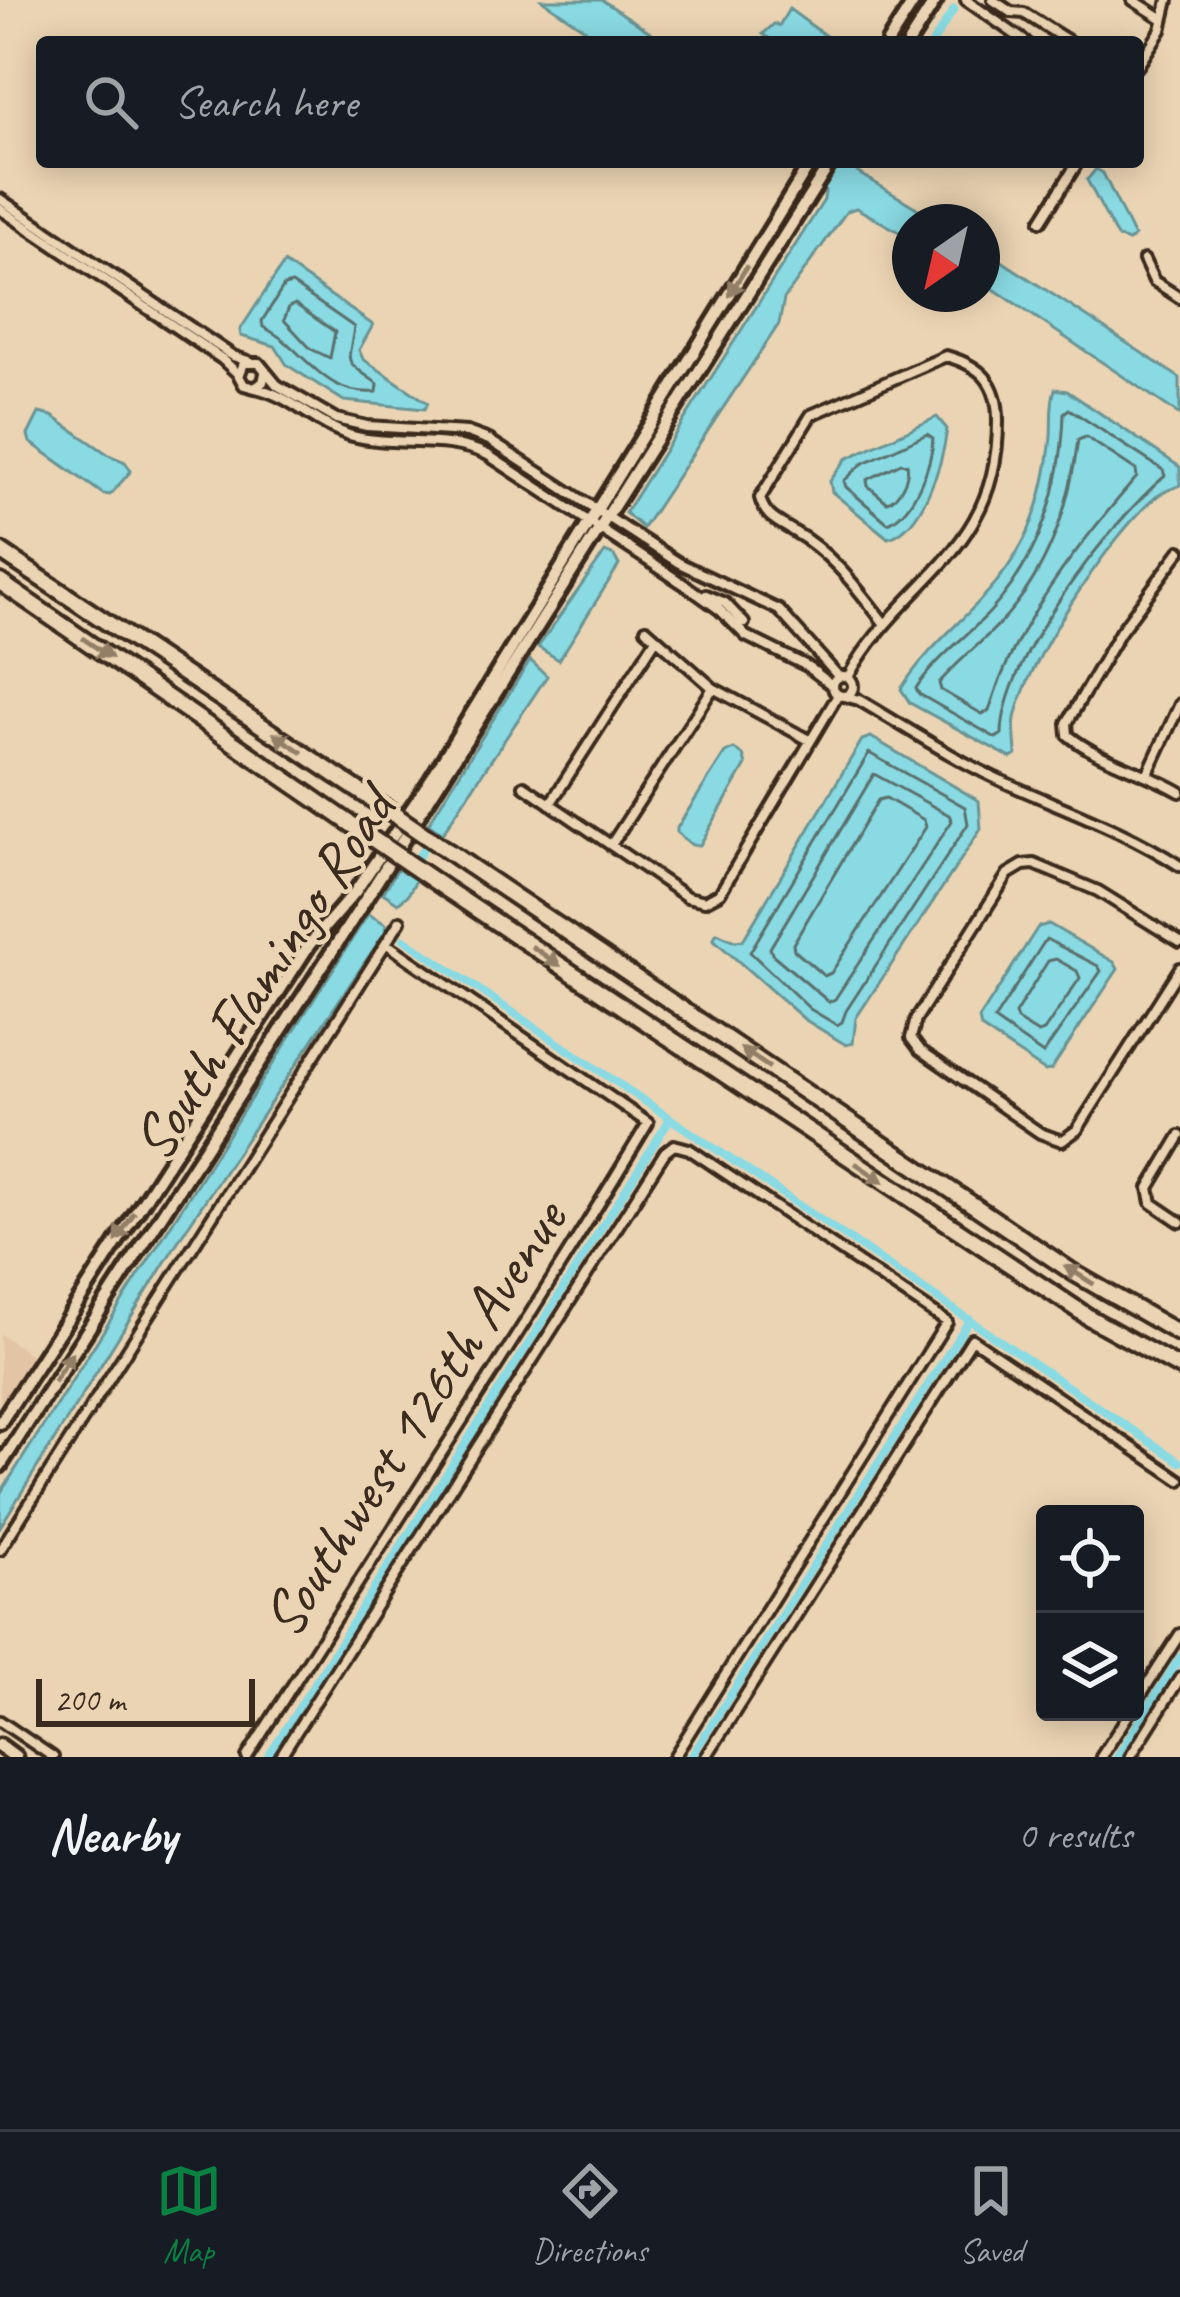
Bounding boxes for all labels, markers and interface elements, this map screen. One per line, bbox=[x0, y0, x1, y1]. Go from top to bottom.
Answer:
search box bbox=[36, 36, 1144, 168]
icon: search bbox=[78, 69, 144, 135]
text: Search here bbox=[174, 74, 357, 131]
north arrow bbox=[892, 204, 1000, 312]
one-way arrow bbox=[728, 264, 749, 298]
one-way arrow bbox=[80, 636, 113, 659]
one-way arrow bbox=[272, 732, 305, 755]
street label: South Flamingo Road bbox=[115, 767, 416, 1175]
one-way arrow bbox=[530, 944, 563, 966]
one-way arrow bbox=[739, 1047, 772, 1070]
one-way arrow bbox=[854, 1161, 887, 1183]
street label: Southwest 126th Avenue bbox=[244, 1183, 585, 1651]
one-way arrow bbox=[115, 1210, 137, 1243]
one-way arrow bbox=[1062, 1265, 1096, 1286]
one-way arrow bbox=[52, 1351, 74, 1384]
map controls bbox=[1036, 1505, 1144, 1721]
button: locate bbox=[1036, 1505, 1144, 1613]
button: layers bbox=[1036, 1613, 1144, 1721]
scale bar bbox=[36, 1673, 255, 1726]
text: 200 m bbox=[54, 1679, 125, 1721]
text: Nearby bbox=[48, 1803, 176, 1867]
text: 0 results bbox=[1018, 1811, 1132, 1860]
tab: Map bbox=[156, 2158, 222, 2272]
tab: Directions bbox=[533, 2158, 647, 2272]
tab: Saved bbox=[958, 2158, 1024, 2272]

